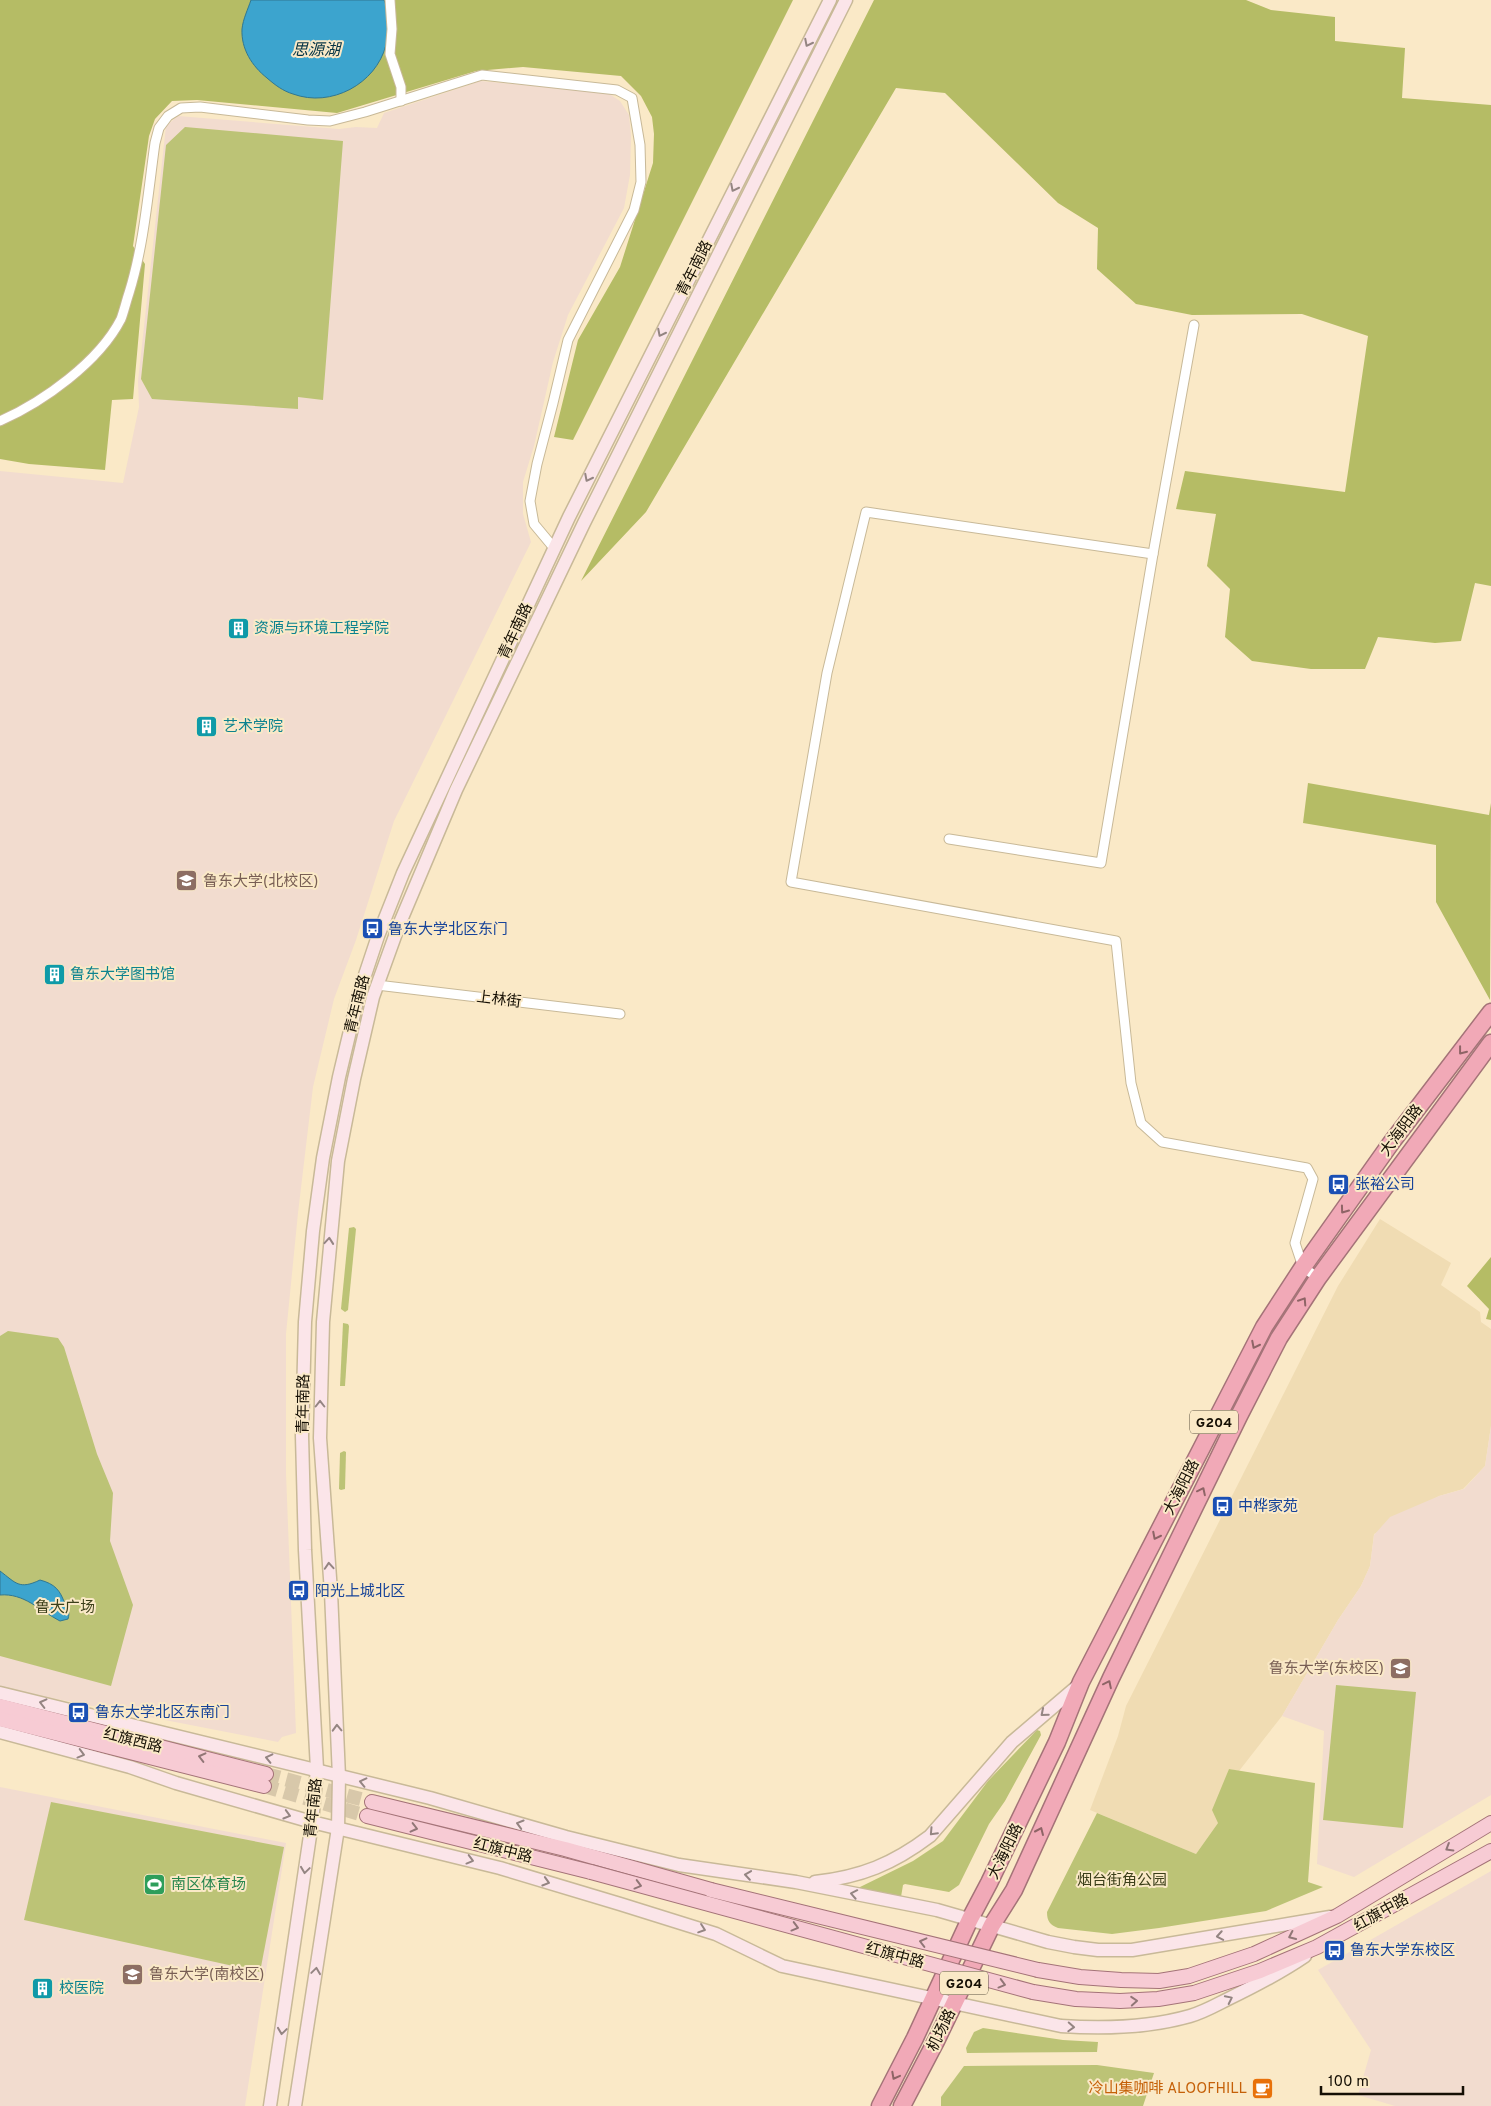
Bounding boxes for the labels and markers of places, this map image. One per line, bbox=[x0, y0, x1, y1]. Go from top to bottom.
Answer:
building icon: 资源与环境工程学院 bbox=[226, 616, 250, 640]
place label: 资源与环境工程学院 bbox=[254, 619, 389, 639]
building icon: 艺术学院 bbox=[195, 714, 219, 738]
place label: 艺术学院 bbox=[223, 718, 283, 737]
school or university icon: 鲁东大学(北校区) bbox=[175, 869, 199, 893]
place label: 鲁东大学(北校区) bbox=[203, 872, 318, 892]
bus stop icon: 鲁东大学北区东门 bbox=[360, 917, 384, 941]
place label: 鲁东大学北区东门 bbox=[388, 920, 508, 940]
building icon: 鲁东大学图书馆 bbox=[42, 962, 66, 986]
place label: 鲁东大学图书馆 bbox=[70, 966, 175, 985]
bus stop icon: 张裕公司 bbox=[1327, 1172, 1351, 1196]
place label: 张裕公司 bbox=[1355, 1176, 1415, 1195]
bus stop icon: 中桦家苑 bbox=[1210, 1494, 1234, 1518]
place label: 中桦家苑 bbox=[1238, 1497, 1298, 1517]
bus stop icon: 阳光上城北区 bbox=[287, 1579, 311, 1603]
place label: 阳光上城北区 bbox=[315, 1582, 405, 1602]
school or university icon: 鲁东大学(东校区) bbox=[1388, 1656, 1412, 1680]
place label: 鲁东大学(东校区) bbox=[1269, 1659, 1384, 1679]
bus stop icon: 鲁东大学北区东南门 bbox=[67, 1700, 91, 1724]
place label: 鲁东大学北区东南门 bbox=[95, 1703, 230, 1723]
sports icon: 南区体育场 bbox=[143, 1872, 167, 1896]
place label: 南区体育场 bbox=[171, 1876, 246, 1895]
bus stop icon: 鲁东大学东校区 bbox=[1322, 1938, 1346, 1962]
place label: 鲁东大学东校区 bbox=[1350, 1941, 1455, 1961]
school or university icon: 鲁东大学(南校区) bbox=[121, 1962, 145, 1986]
place label: 鲁东大学(南校区) bbox=[149, 1965, 264, 1985]
building icon: 校医院 bbox=[31, 1976, 55, 2000]
place label: 校医院 bbox=[59, 1979, 104, 1999]
cafe icon: 冷山集咖啡 ALOOFHILL bbox=[1251, 2076, 1275, 2100]
place label: 冷山集咖啡 ALOOFHILL bbox=[1089, 2080, 1247, 2099]

